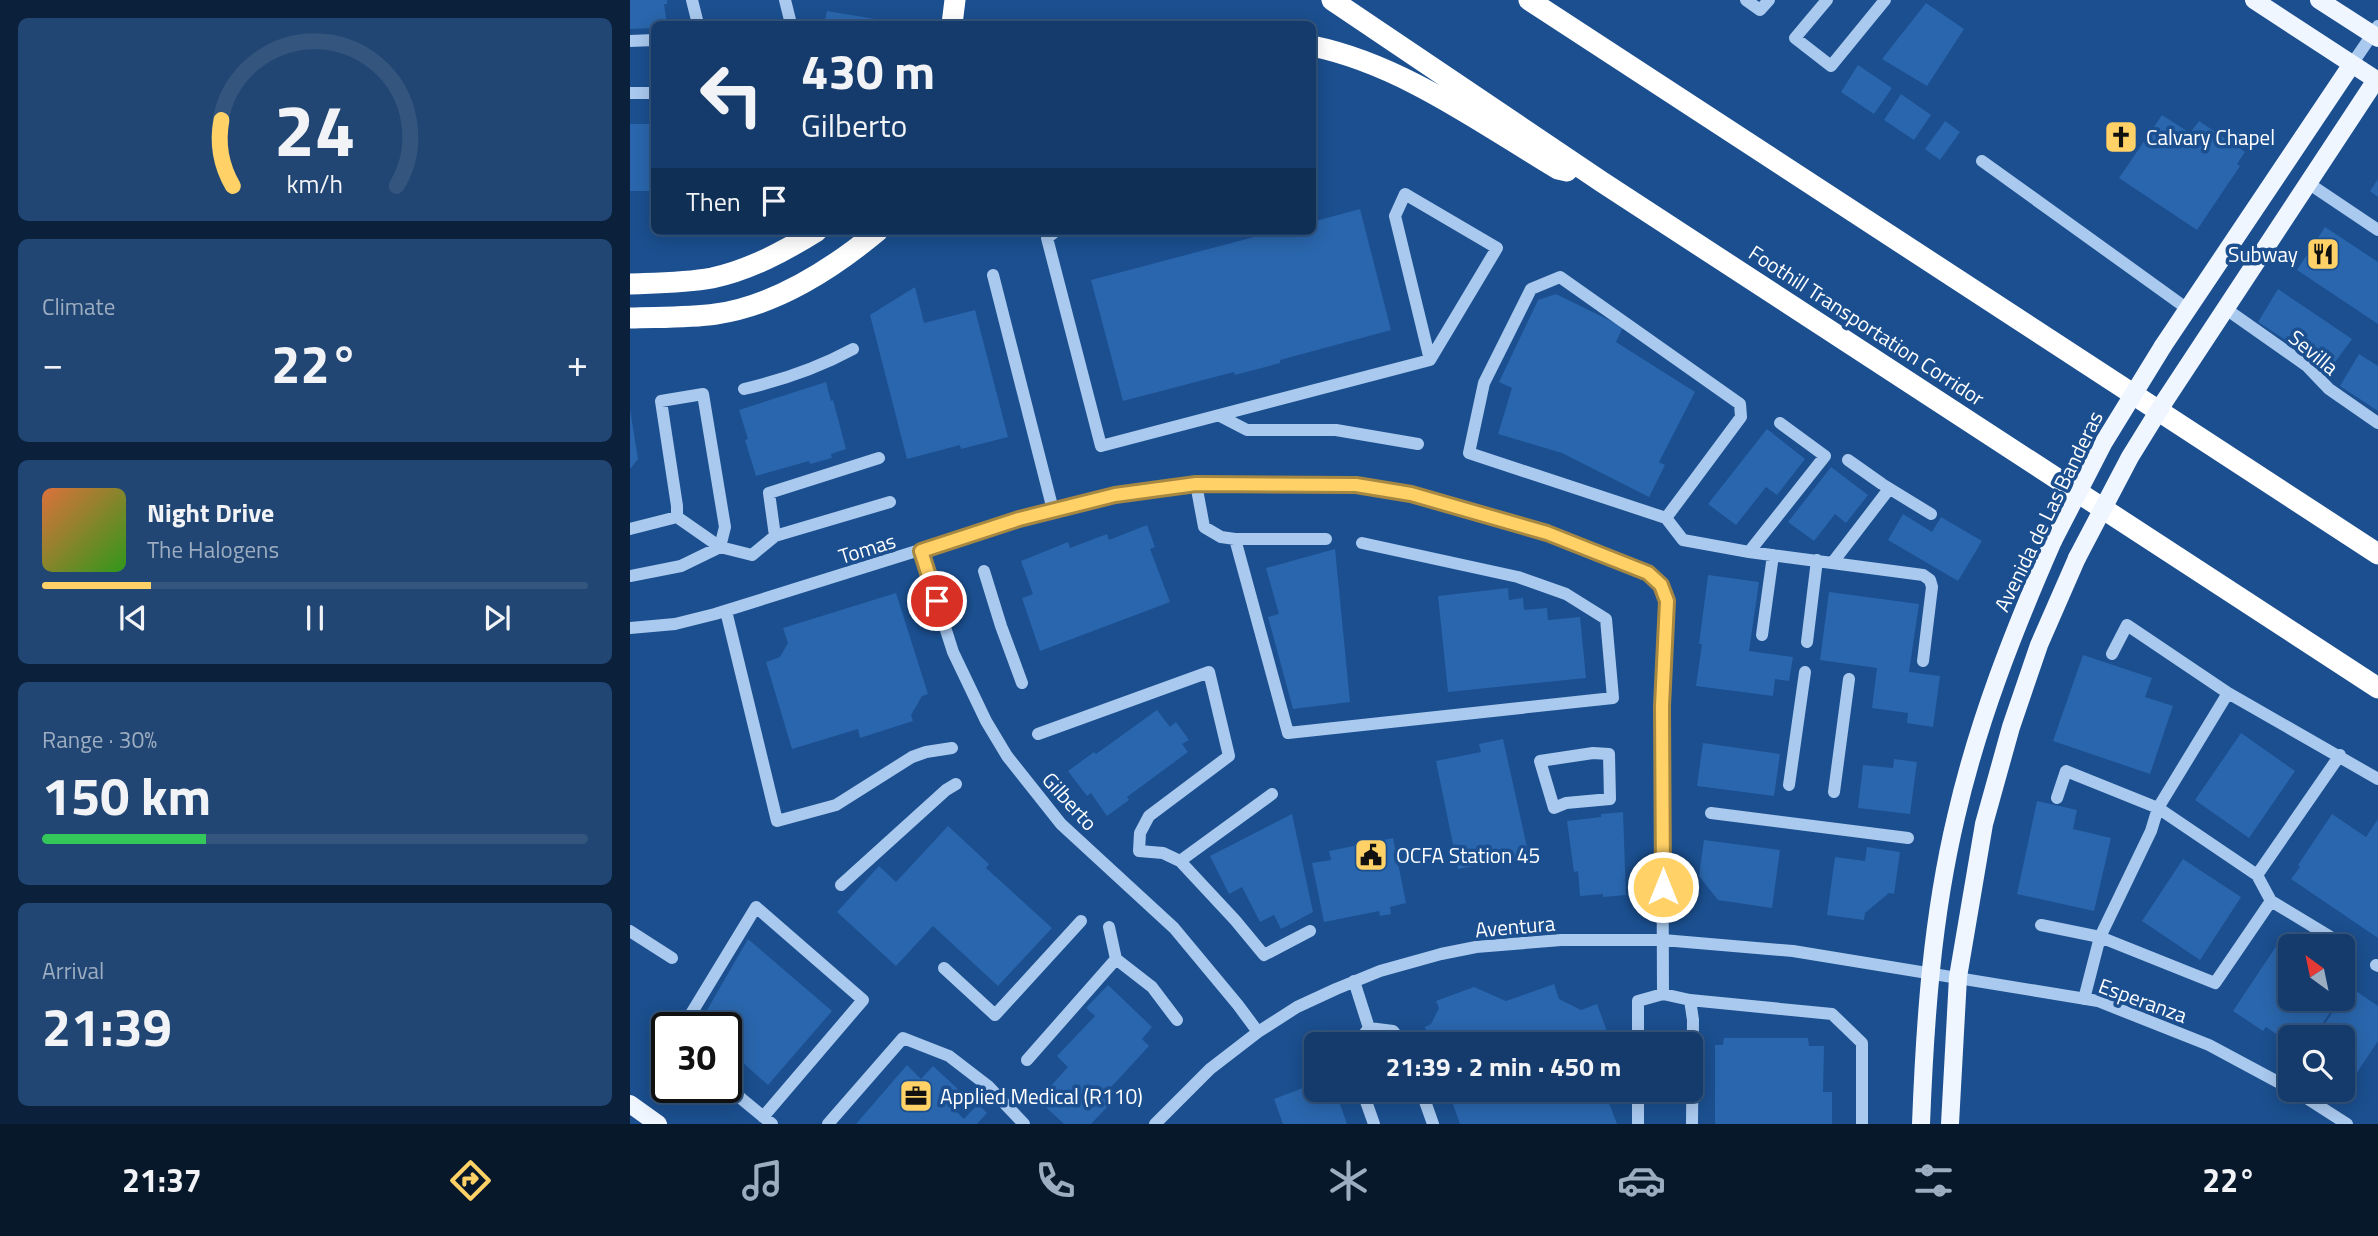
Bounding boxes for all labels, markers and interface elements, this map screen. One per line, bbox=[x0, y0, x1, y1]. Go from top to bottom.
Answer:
text: 430 m bbox=[801, 33, 935, 108]
icon: left bbox=[686, 49, 777, 140]
text: 24 bbox=[274, 74, 356, 184]
text: Gilberto bbox=[801, 101, 907, 149]
church icon: Calvary Chapel bbox=[2102, 118, 2140, 156]
place label: Calvary Chapel bbox=[2146, 121, 2275, 153]
text: km/h bbox=[287, 164, 343, 202]
text: Then bbox=[686, 182, 741, 221]
icon: arrive bbox=[755, 182, 793, 220]
restaurant icon: Subway bbox=[2304, 235, 2342, 273]
street label: Foothill Transportation Corridor bbox=[1743, 237, 1991, 413]
place label: Subway bbox=[2228, 238, 2298, 270]
text: Climate bbox=[42, 289, 115, 324]
street label: Sevilla bbox=[2282, 322, 2346, 383]
text: 22° bbox=[271, 324, 359, 403]
text: − bbox=[42, 334, 63, 392]
text: + bbox=[567, 334, 588, 392]
street label: Avenida de Las Banderas bbox=[1985, 405, 2111, 617]
text: Night Drive bbox=[147, 493, 274, 532]
street label: Tomas bbox=[835, 524, 899, 572]
text: The Halogens bbox=[147, 532, 279, 567]
pin bbox=[907, 571, 967, 631]
icon: arrive bbox=[918, 582, 956, 620]
icon: previous bbox=[114, 599, 152, 637]
icon: pause bbox=[296, 599, 334, 637]
icon: next bbox=[478, 599, 516, 637]
text: Range · 30% bbox=[42, 722, 157, 757]
text: 150 km bbox=[42, 756, 211, 835]
street label: Gilberto bbox=[1035, 764, 1105, 838]
public building icon: OCFA Station 45 bbox=[1352, 836, 1390, 874]
place label: OCFA Station 45 bbox=[1396, 839, 1540, 871]
position arrow bbox=[1626, 850, 1700, 924]
street label: Aventura bbox=[1474, 907, 1557, 945]
north arrow bbox=[2278, 934, 2356, 1012]
map controls bbox=[2278, 934, 2355, 1102]
text: Arrival bbox=[42, 953, 104, 988]
street label: Esperanza bbox=[2094, 969, 2192, 1031]
text: 21:39 bbox=[42, 987, 172, 1066]
speed limit sign: 30 bbox=[651, 1012, 742, 1103]
button: search bbox=[2278, 1025, 2355, 1102]
text: 21:39 · 2 min · 450 m bbox=[1386, 1047, 1621, 1086]
office icon: Applied Medical (R110) bbox=[897, 1077, 935, 1115]
place label: Applied Medical (R110) bbox=[940, 1080, 1143, 1112]
text: 21:37 bbox=[122, 1156, 202, 1204]
icon: directions bbox=[446, 1156, 495, 1205]
icon: music bbox=[738, 1156, 787, 1205]
icon: phone bbox=[1031, 1156, 1080, 1205]
icon: climate bbox=[1324, 1156, 1373, 1205]
icon: car bbox=[1617, 1156, 1666, 1205]
icon: filters bbox=[1909, 1156, 1958, 1205]
text: 22° bbox=[2202, 1156, 2256, 1204]

